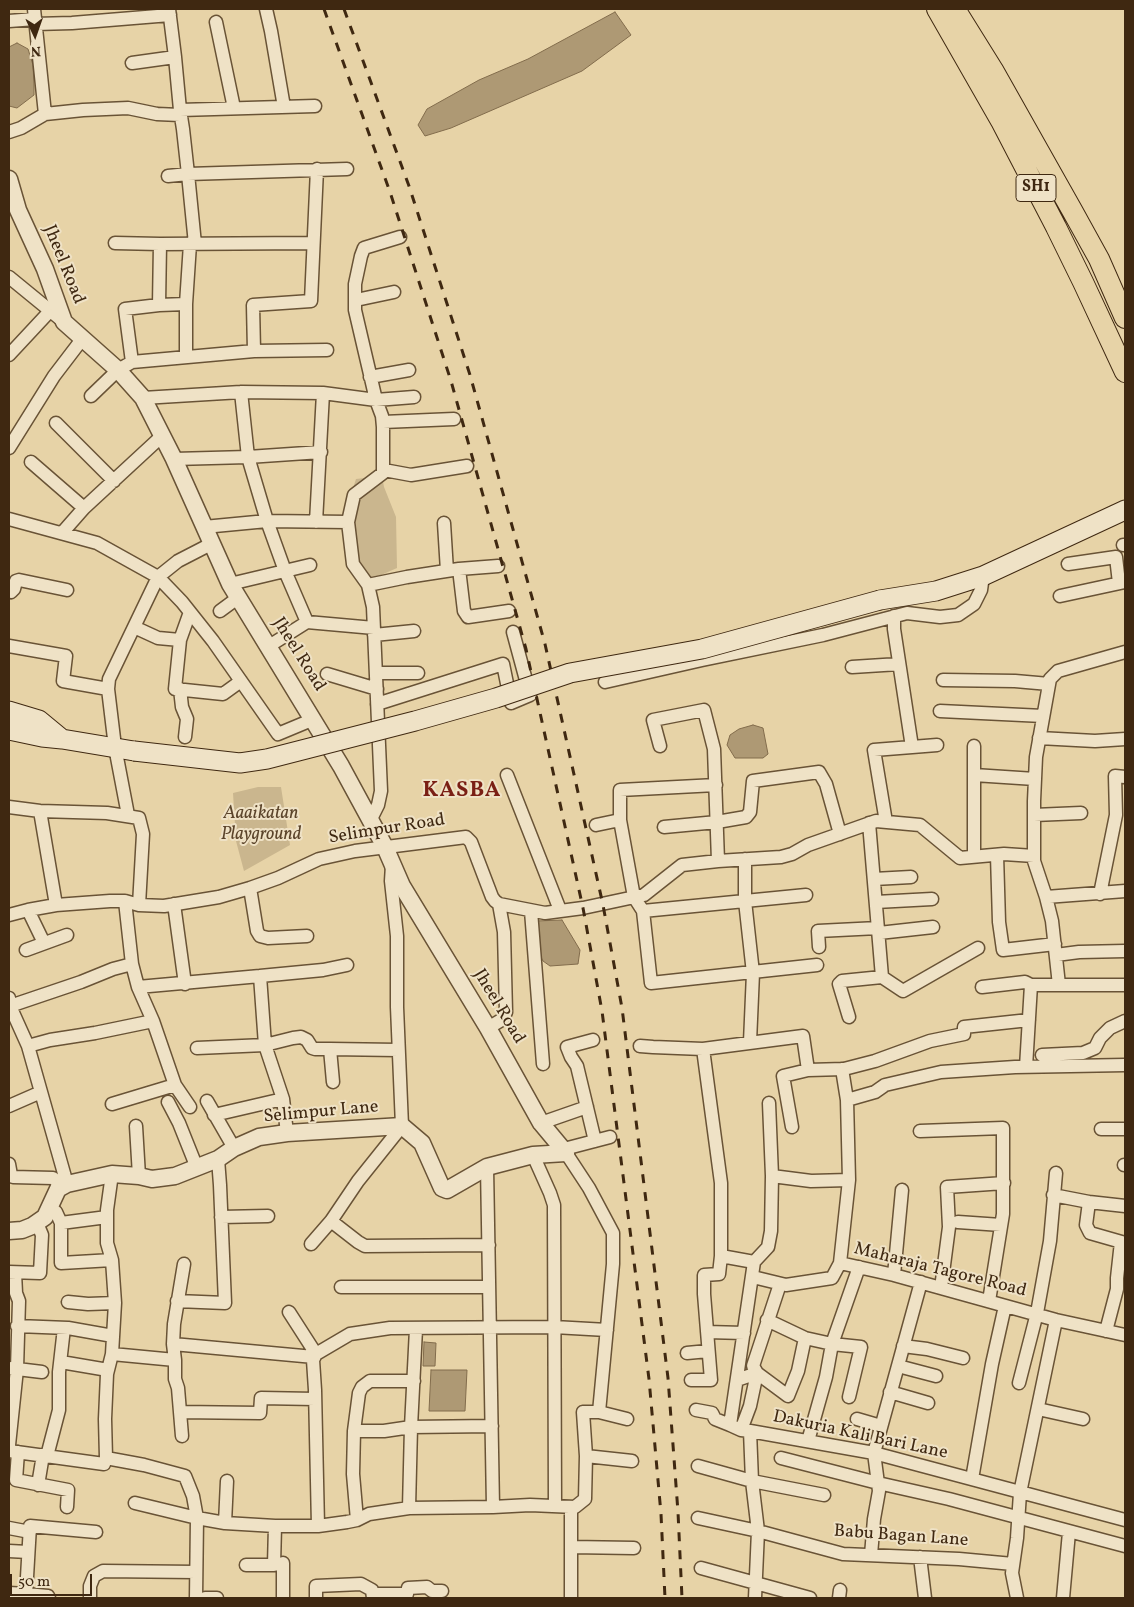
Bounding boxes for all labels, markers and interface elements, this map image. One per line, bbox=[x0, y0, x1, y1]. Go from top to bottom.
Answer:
north arrow bbox=[10, 10, 60, 60]
text: N bbox=[30, 41, 41, 60]
road number: SH1 bbox=[1016, 174, 1056, 202]
street label: Jheel Road bbox=[37, 222, 89, 308]
street label: Jheel Road bbox=[267, 614, 329, 696]
district label: KASBA bbox=[422, 779, 502, 805]
park label: Aaaikatan Playground bbox=[221, 804, 301, 846]
street label: Selimpur Road bbox=[327, 810, 447, 850]
street label: Jheel Road bbox=[467, 966, 529, 1048]
street label: Selimpur Lane bbox=[263, 1097, 379, 1129]
street label: Maharaja Tagore Road bbox=[851, 1239, 1029, 1303]
street label: Dakuria Kali Bari Lane bbox=[771, 1407, 949, 1465]
street label: Babu Bagan Lane bbox=[833, 1522, 969, 1552]
scale bar bbox=[12, 1564, 95, 1596]
text: 50 m bbox=[18, 1572, 50, 1593]

